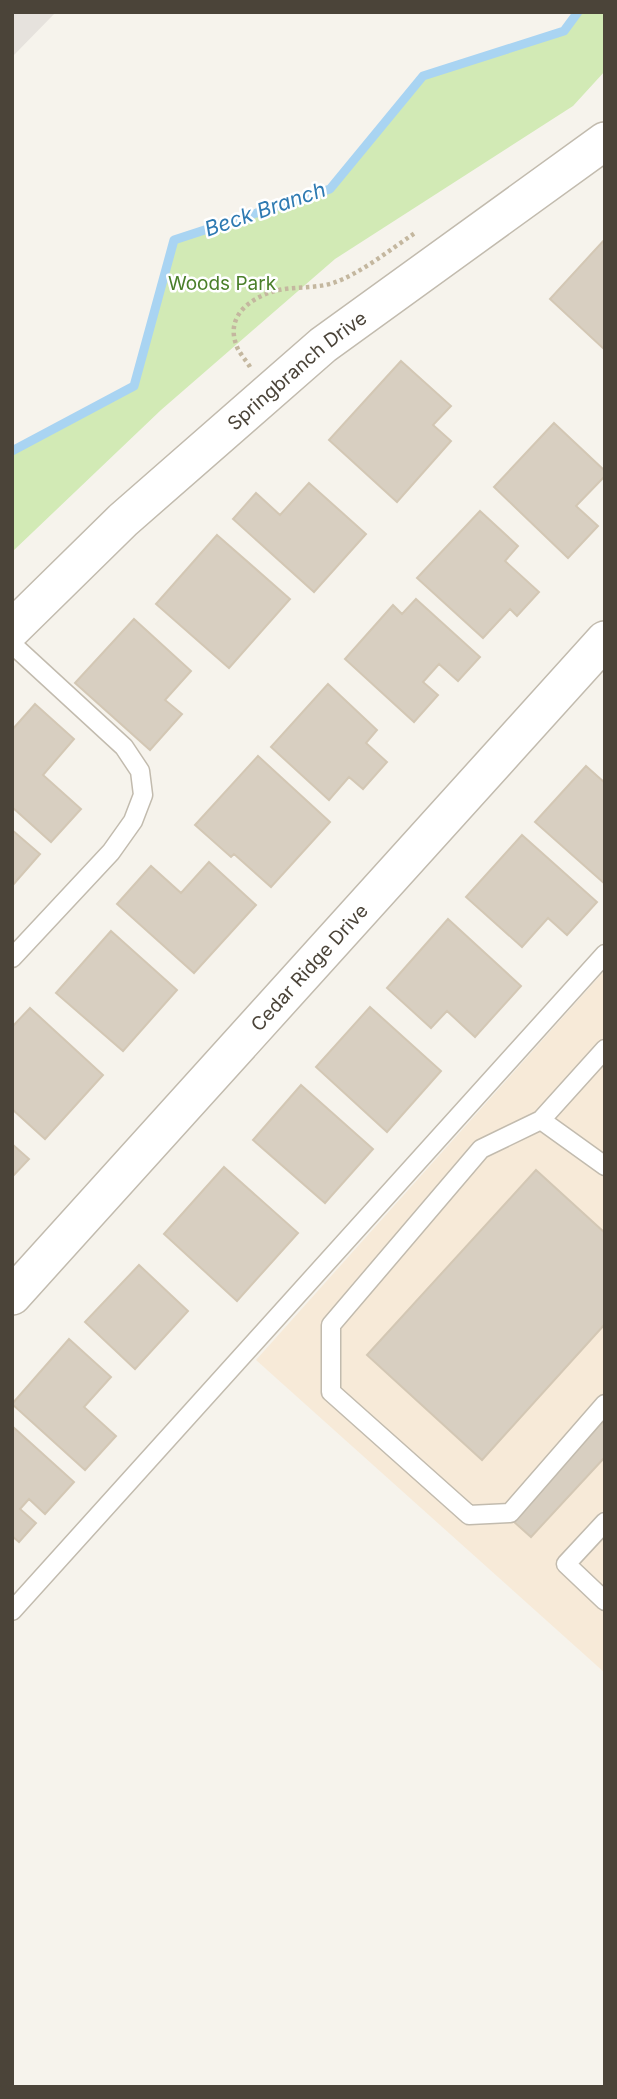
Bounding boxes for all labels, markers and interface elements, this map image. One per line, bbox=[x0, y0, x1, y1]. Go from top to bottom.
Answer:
water label: Beck Branch bbox=[201, 177, 329, 241]
park label: Woods Park bbox=[168, 272, 277, 295]
street label: Springbranch Drive bbox=[223, 306, 371, 435]
street label: Cedar Ridge Drive bbox=[246, 899, 372, 1036]

